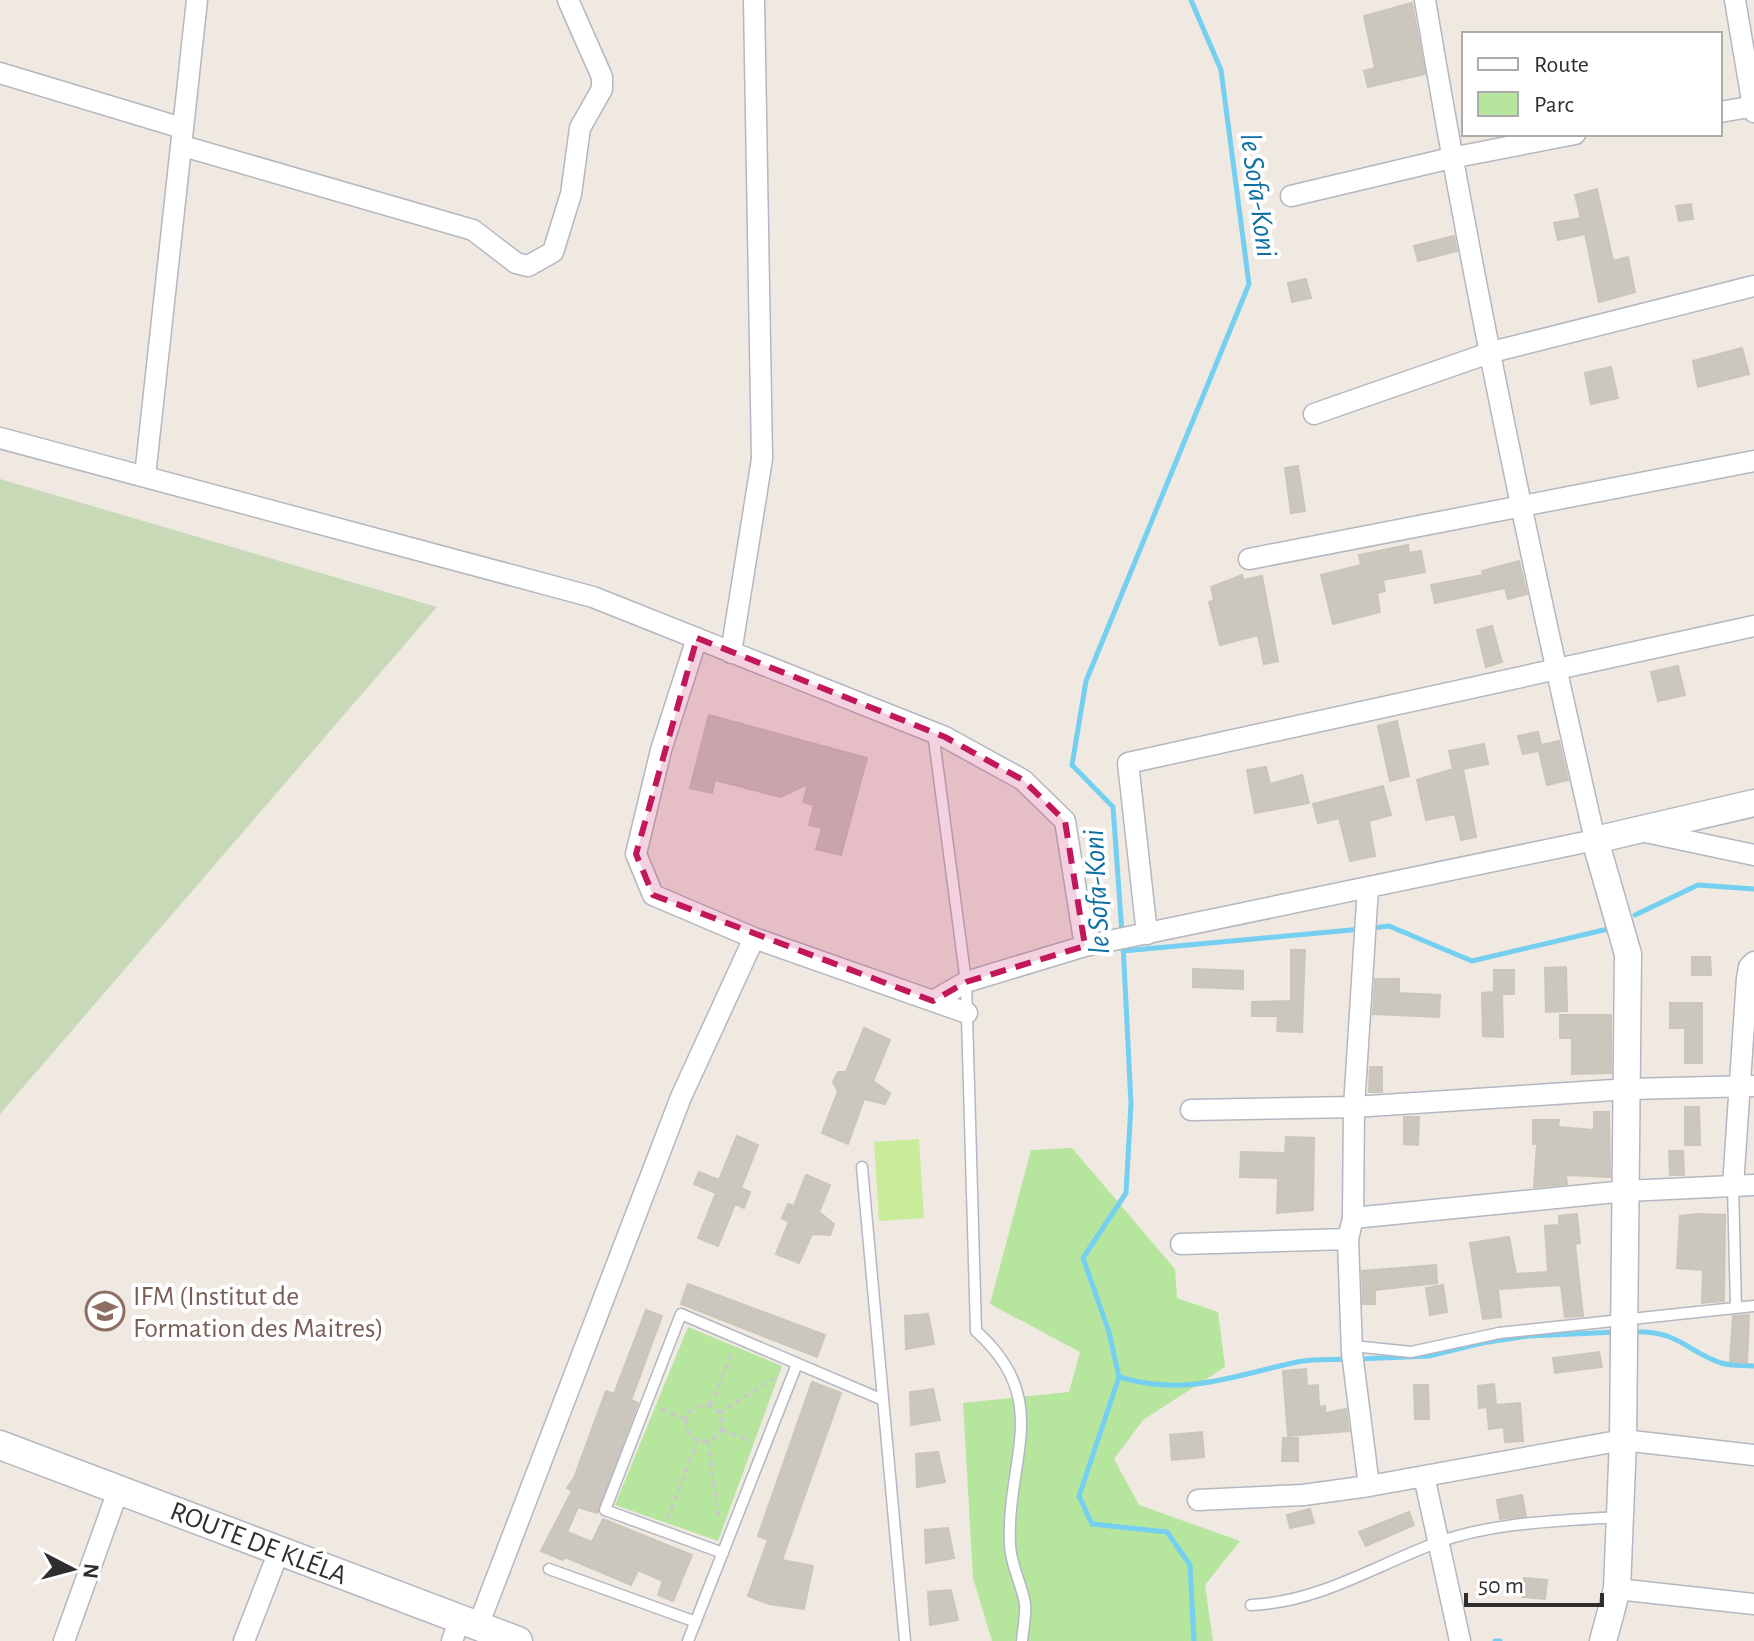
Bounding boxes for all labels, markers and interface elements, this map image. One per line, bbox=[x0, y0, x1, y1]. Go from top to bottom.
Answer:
legend bbox=[1462, 32, 1722, 136]
text: Route bbox=[1534, 53, 1589, 77]
text: Parc bbox=[1534, 93, 1574, 117]
water label: le Sofa-Koni bbox=[1234, 131, 1282, 259]
water label: le Sofa-Koni bbox=[1079, 829, 1115, 955]
place label: IFM (Institut de Formation des Maitres) bbox=[133, 1283, 384, 1343]
school or university icon: IFM (Institut de Formation des Maitres) bbox=[84, 1290, 126, 1332]
street label: ROUTE DE KLÉLA bbox=[166, 1495, 352, 1590]
north arrow bbox=[32, 1529, 112, 1609]
scale bar bbox=[1466, 1557, 1602, 1607]
text: N bbox=[79, 1562, 103, 1580]
text: 50 m bbox=[1478, 1574, 1524, 1598]

